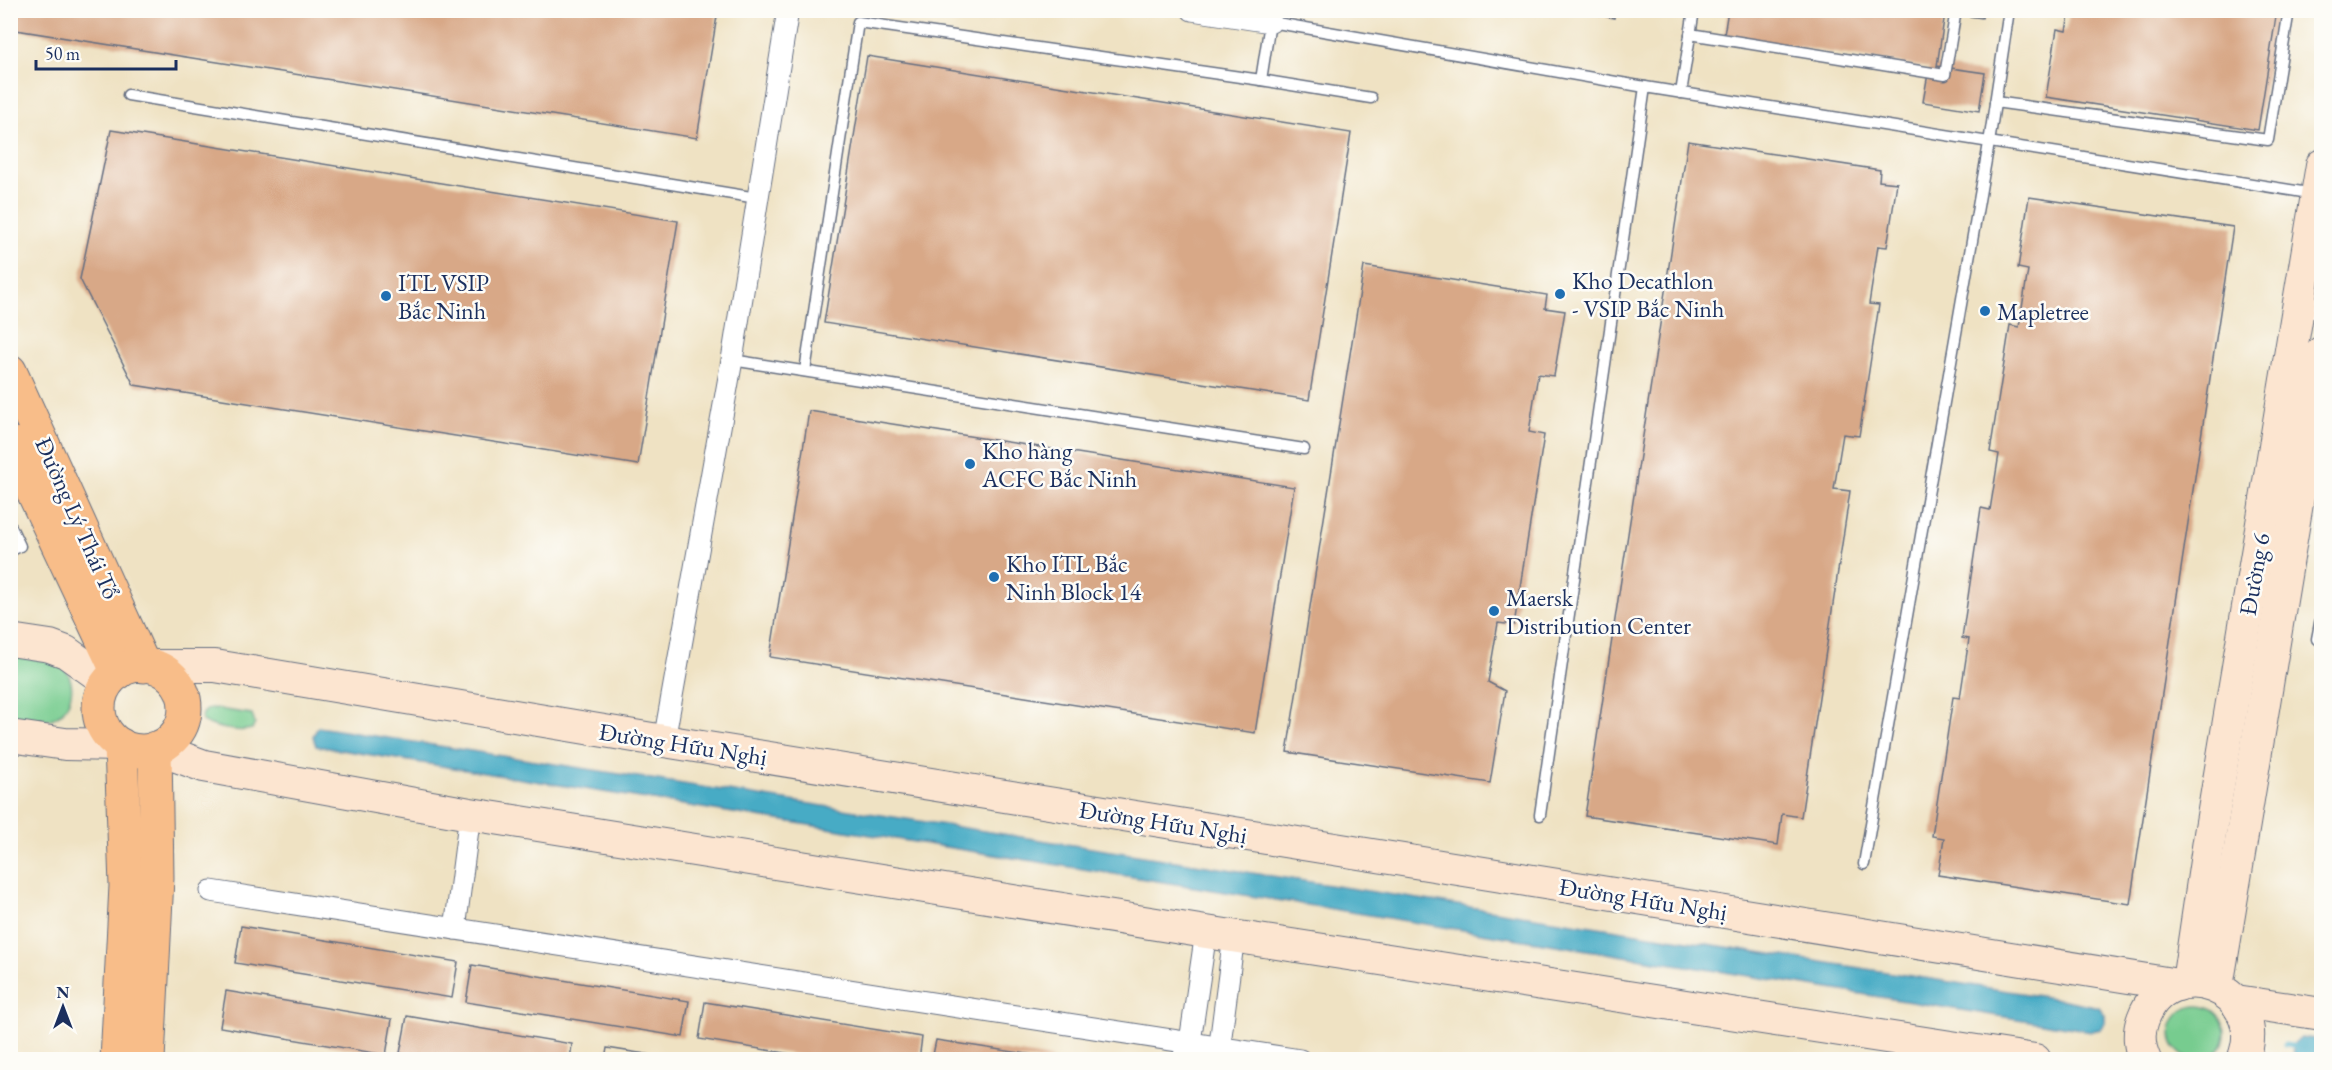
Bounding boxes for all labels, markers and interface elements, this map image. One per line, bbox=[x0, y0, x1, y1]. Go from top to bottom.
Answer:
scale bar bbox=[36, 33, 176, 71]
text: 50 m bbox=[45, 42, 80, 65]
place label: Kho Decathlon - VSIP Bắc Ninh bbox=[1572, 265, 1724, 324]
place label: ITL VSIP Bắc Ninh bbox=[398, 267, 489, 326]
marker: Kho Decathlon - VSIP Bắc Ninh bbox=[1553, 287, 1567, 301]
marker: ITL VSIP Bắc Ninh bbox=[379, 289, 393, 303]
place label: Mapletree bbox=[1997, 296, 2089, 327]
marker: Mapletree bbox=[1978, 304, 1992, 318]
street label: Đường Lý Thái Tổ bbox=[28, 432, 128, 604]
place label: Kho hàng ACFC Bắc Ninh bbox=[981, 435, 1137, 494]
marker: Kho hàng ACFC Bắc Ninh bbox=[963, 457, 977, 471]
street label: Đường 6 bbox=[2232, 530, 2276, 618]
place label: Kho ITL Bắc Ninh Block 14 bbox=[1006, 548, 1142, 607]
marker: Kho ITL Bắc Ninh Block 14 bbox=[987, 570, 1001, 584]
place label: Maersk Distribution Center bbox=[1506, 582, 1691, 641]
marker: Maersk Distribution Center bbox=[1487, 604, 1501, 618]
street label: Đường Hữu Nghị bbox=[597, 715, 769, 773]
street label: Đường Hữu Nghị bbox=[1077, 793, 1249, 851]
street label: Đường Hữu Nghị bbox=[1557, 870, 1729, 928]
north arrow bbox=[33, 977, 93, 1037]
text: N bbox=[57, 982, 70, 1003]

